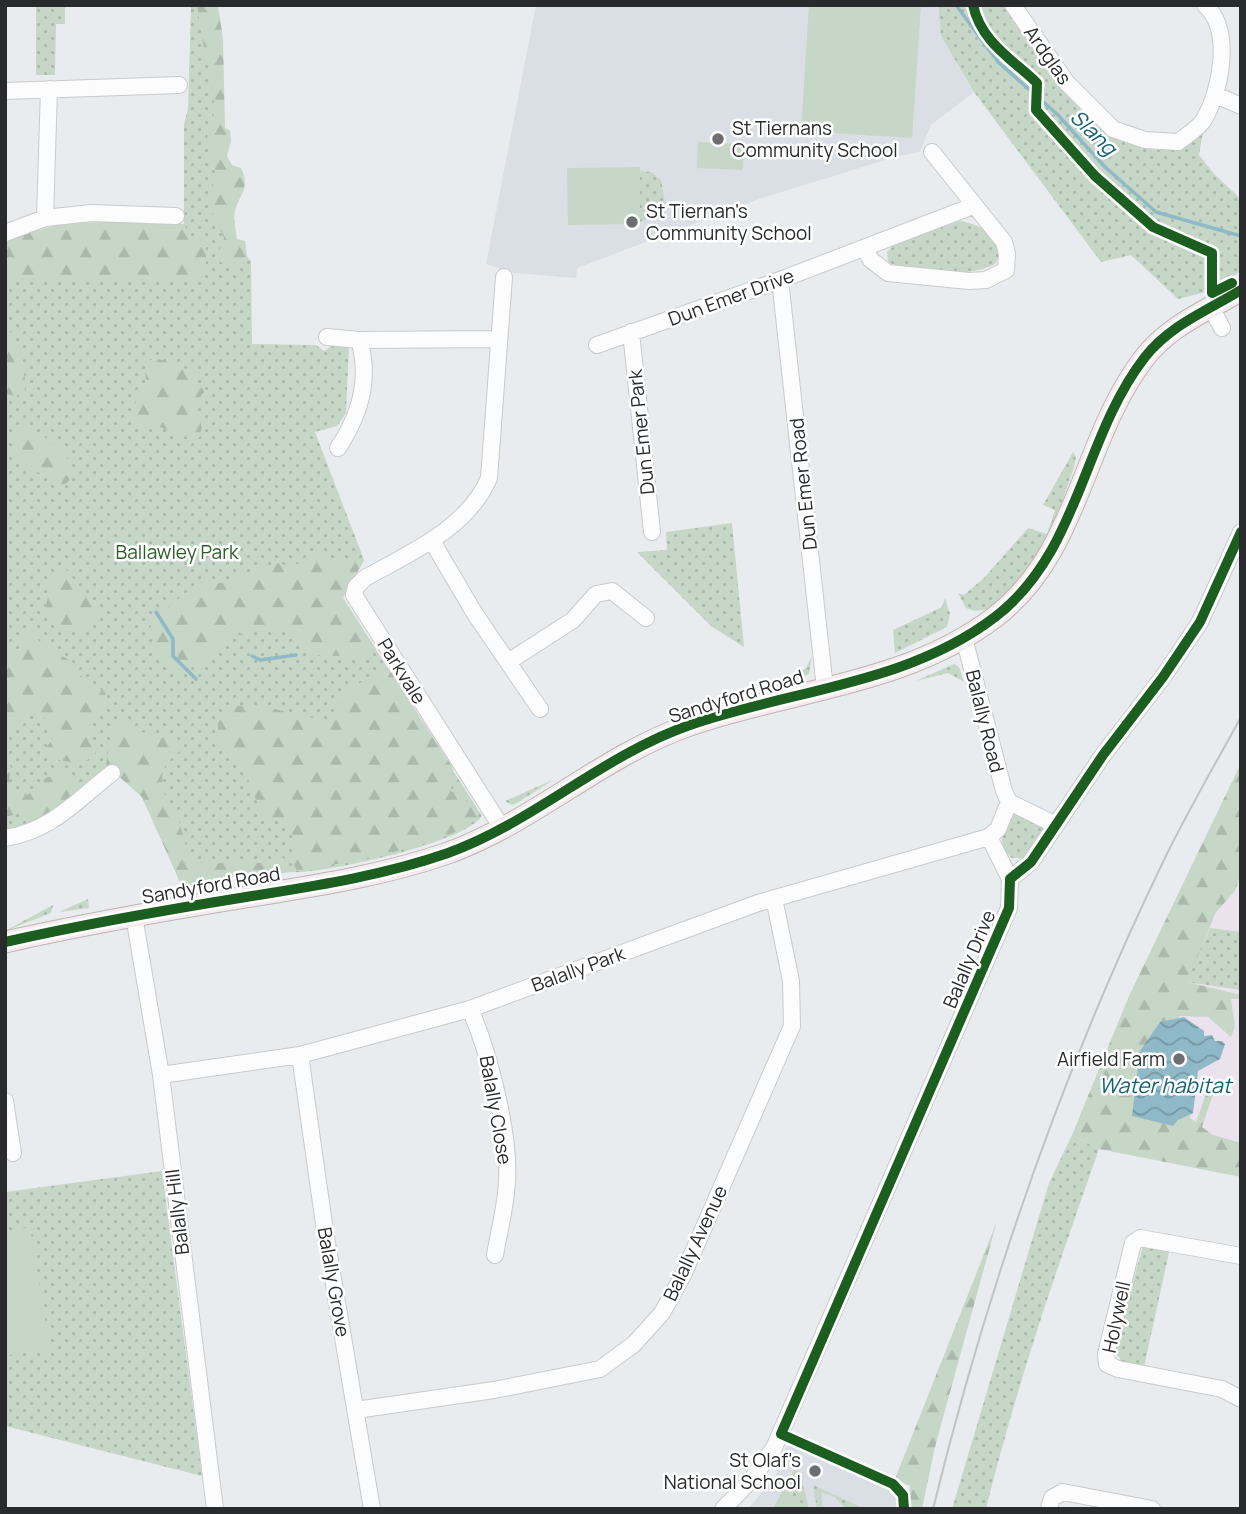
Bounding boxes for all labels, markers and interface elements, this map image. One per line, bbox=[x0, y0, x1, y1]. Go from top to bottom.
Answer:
street label: Ardglas bbox=[1018, 20, 1078, 90]
water label: Slang bbox=[1065, 103, 1124, 162]
place label: St Tiernans Community School bbox=[732, 115, 898, 163]
marker: St Tiernans Community School bbox=[710, 131, 726, 147]
place label: St Tiernan's Community School bbox=[646, 198, 812, 246]
marker: St Tiernan's Community School bbox=[624, 214, 640, 230]
street label: Dun Emer Drive bbox=[664, 262, 798, 332]
street label: Dun Emer Park bbox=[621, 368, 660, 496]
street label: Dun Emer Road bbox=[783, 417, 823, 551]
park label: Ballawley Park bbox=[116, 539, 239, 565]
street label: Parkvale bbox=[372, 633, 432, 709]
street label: Sandyford Road bbox=[665, 663, 807, 729]
street label: Balally Road bbox=[960, 667, 1010, 775]
street label: Sandyford Road bbox=[140, 860, 282, 910]
street label: Balally Drive bbox=[937, 906, 1001, 1012]
street label: Balally Park bbox=[528, 940, 629, 998]
place label: Airfield Farm bbox=[1057, 1046, 1165, 1072]
marker: Airfield Farm bbox=[1171, 1051, 1187, 1067]
street label: Balally Close bbox=[474, 1054, 518, 1166]
water label: Water habitat bbox=[1099, 1071, 1234, 1099]
street label: Balally Hill bbox=[159, 1168, 195, 1256]
street label: Balally Avenue bbox=[657, 1181, 733, 1305]
street label: Balally Grove bbox=[312, 1225, 356, 1339]
street label: Holywell bbox=[1096, 1279, 1136, 1355]
place label: St Olaf's National School bbox=[664, 1447, 801, 1495]
marker: St Olaf's National School bbox=[807, 1463, 823, 1479]

